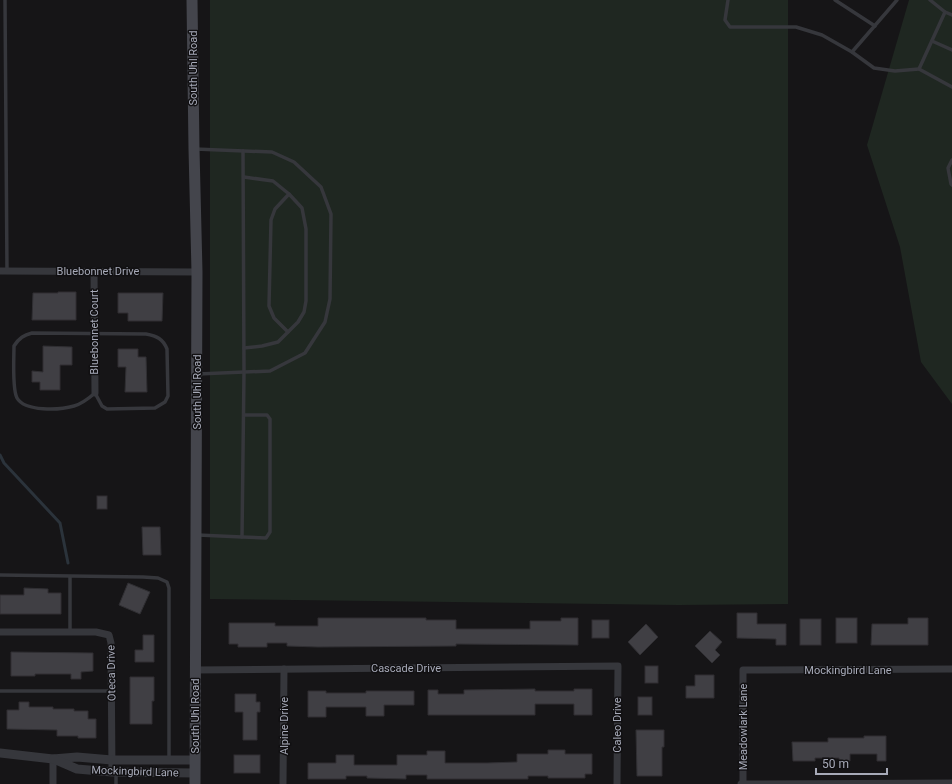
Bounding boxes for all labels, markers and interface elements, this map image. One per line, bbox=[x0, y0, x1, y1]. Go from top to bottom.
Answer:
street label: South Uhl Road bbox=[187, 30, 200, 106]
street label: Bluebonnet Drive bbox=[57, 265, 140, 278]
street label: Bluebonnet Court bbox=[88, 289, 101, 375]
street label: South Uhl Road bbox=[191, 354, 204, 430]
street label: Oteca Drive bbox=[105, 645, 118, 701]
street label: Cascade Drive bbox=[371, 662, 441, 675]
street label: Mockingbird Lane bbox=[804, 664, 892, 677]
street label: South Uhl Road bbox=[189, 678, 202, 754]
street label: Meadowlark Lane bbox=[737, 684, 750, 770]
street label: Alpine Drive bbox=[278, 697, 291, 755]
street label: Caleo Drive bbox=[611, 697, 624, 753]
scale bar bbox=[816, 750, 887, 776]
text: 50 m bbox=[822, 757, 849, 771]
street label: Mockingbird Lane bbox=[91, 763, 179, 780]

